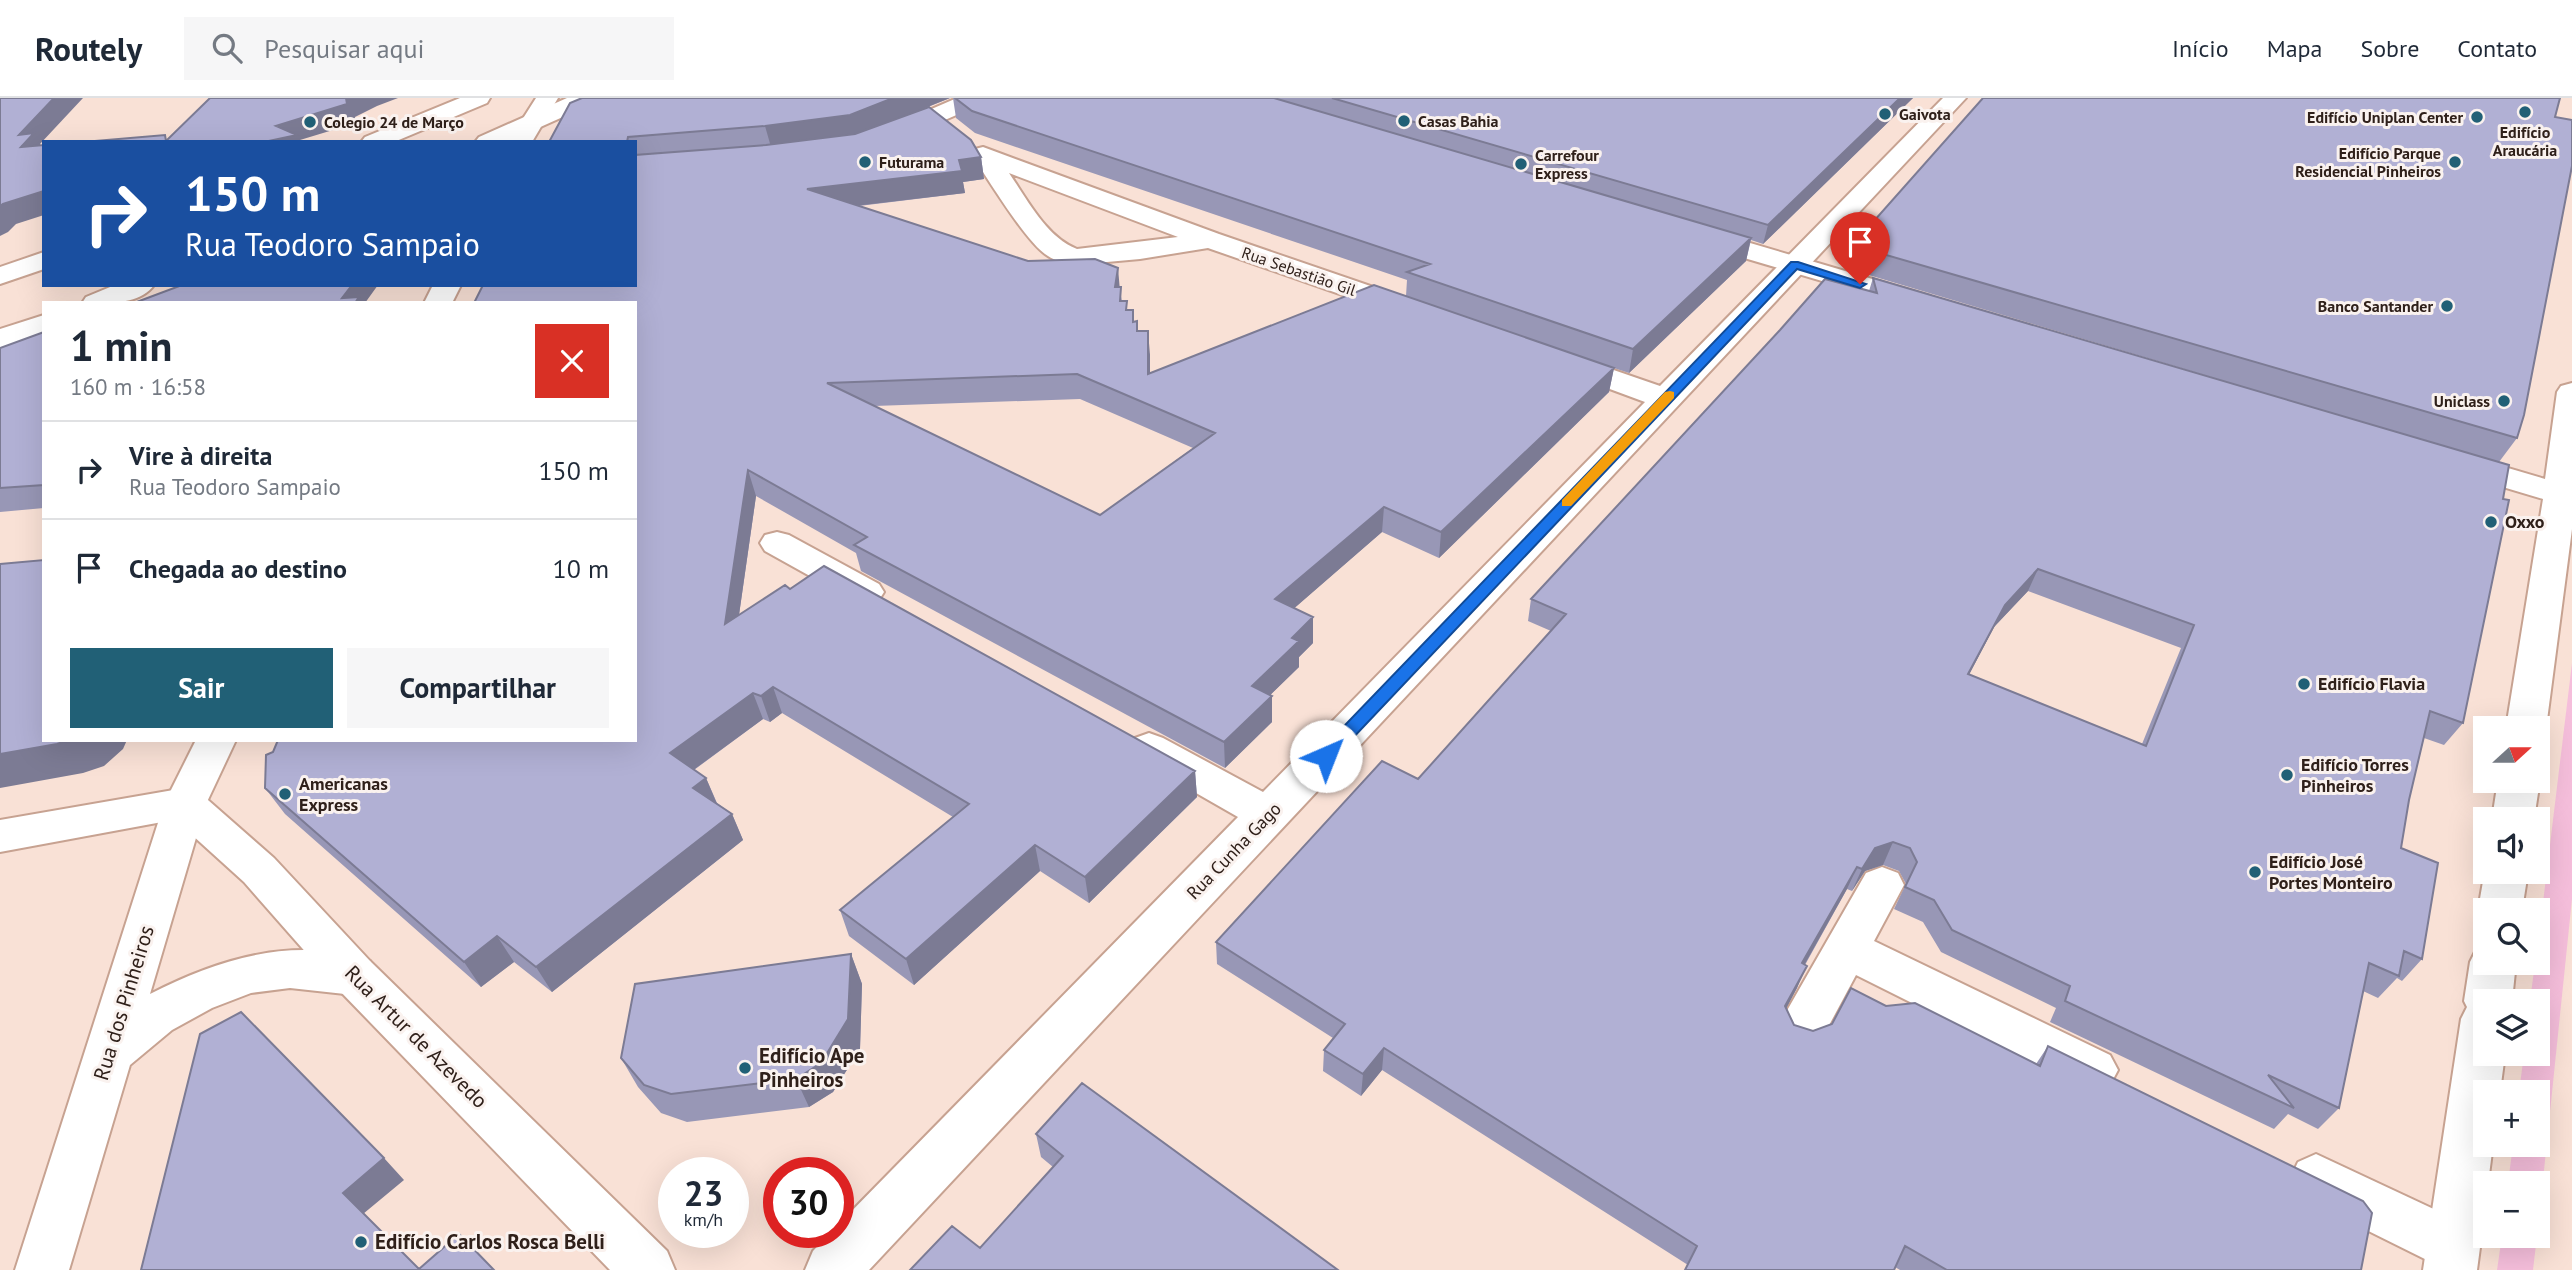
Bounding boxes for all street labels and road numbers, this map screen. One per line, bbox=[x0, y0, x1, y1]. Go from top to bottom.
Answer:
street label: Rua Sebastião Gil bbox=[1239, 242, 1359, 300]
street label: Rua Cunha Gago bbox=[1181, 797, 1286, 904]
street label: Rua dos Pinheiros bbox=[87, 922, 160, 1084]
street label: Rua Artur de Azevedo bbox=[339, 959, 494, 1114]

